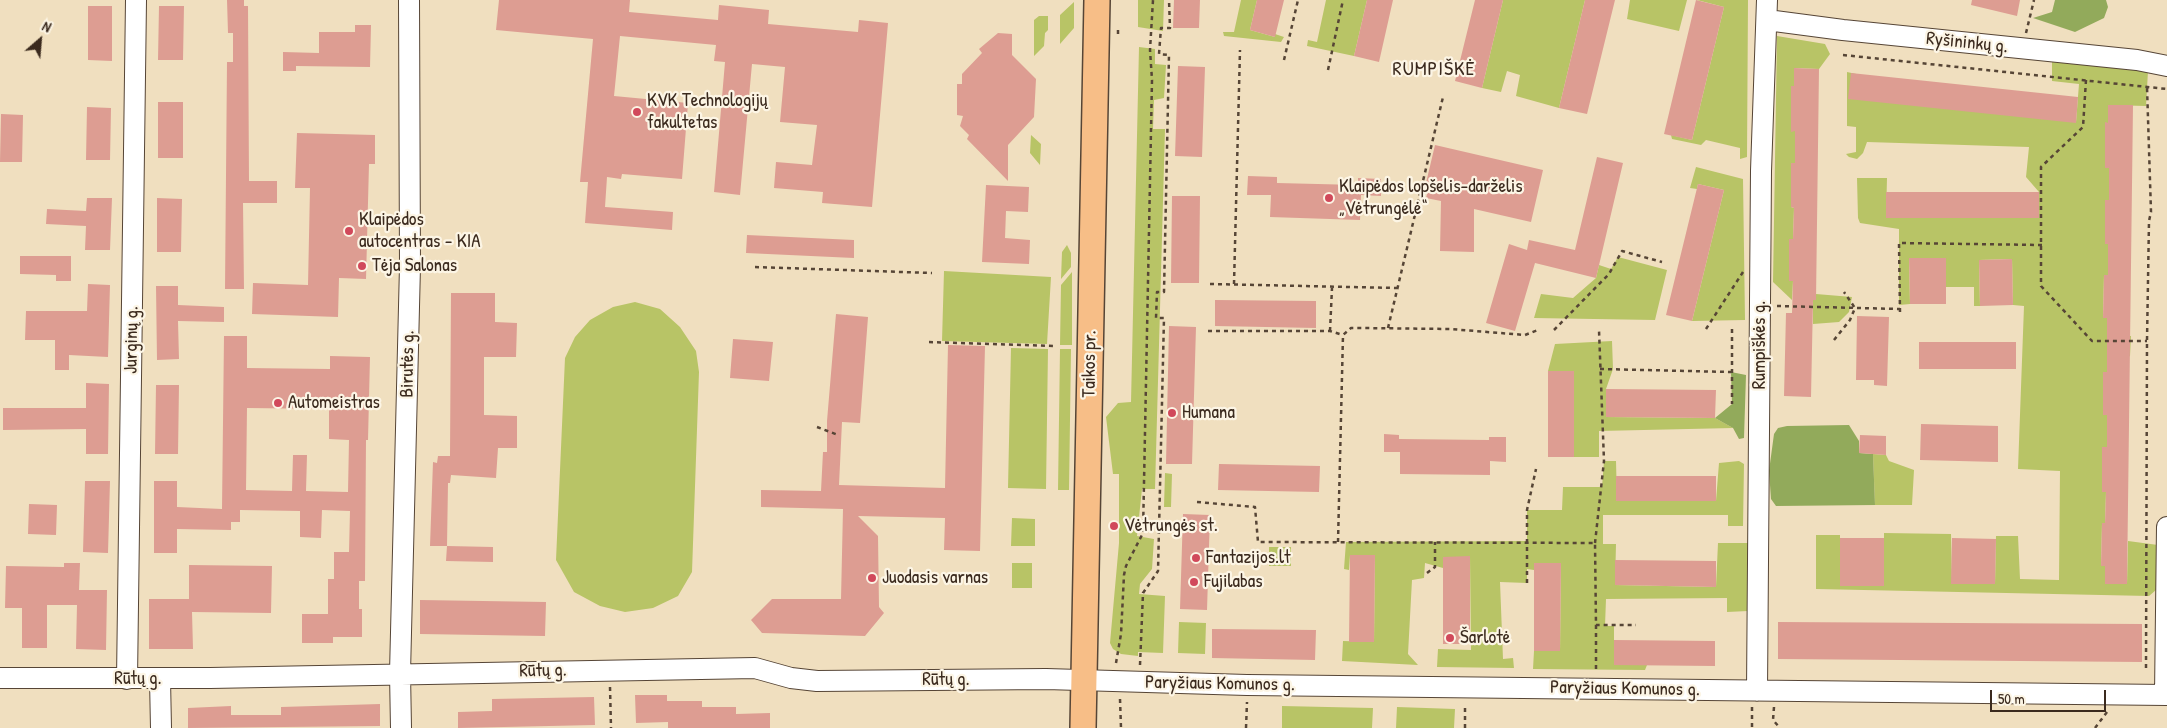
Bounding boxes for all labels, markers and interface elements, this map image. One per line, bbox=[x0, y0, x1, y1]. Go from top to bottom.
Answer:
north arrow bbox=[15, 15, 65, 65]
text: N bbox=[39, 16, 55, 36]
street label: Ryšininkų g. bbox=[1925, 27, 2009, 59]
district label: RUMPIŠKĖ bbox=[1392, 58, 1476, 82]
place label: KVK Technologijų fakultetas bbox=[647, 90, 767, 134]
marker: KVK Technologijų fakultetas bbox=[631, 106, 643, 118]
place label: Klaipėdos lopšelis-darželis „Vėtrungėlė“ bbox=[1339, 176, 1523, 220]
marker: Klaipėdos lopšelis-darželis „Vėtrungėlė“ bbox=[1323, 192, 1335, 204]
place label: Klaipėdos autocentras - KIA bbox=[359, 209, 480, 253]
marker: Klaipėdos autocentras - KIA bbox=[343, 225, 355, 237]
place label: Tėja Salonas bbox=[372, 255, 457, 277]
marker: Tėja Salonas bbox=[356, 260, 368, 272]
street label: Rumpiškės g. bbox=[1749, 301, 1771, 389]
street label: Jurginų g. bbox=[120, 306, 144, 374]
street label: Birutės g. bbox=[396, 330, 420, 398]
street label: Taikos pr. bbox=[1078, 330, 1102, 398]
place label: Automeistras bbox=[288, 392, 380, 414]
marker: Automeistras bbox=[272, 397, 284, 409]
place label: Humana bbox=[1182, 402, 1235, 424]
marker: Humana bbox=[1166, 407, 1178, 419]
place label: Vėtrungės st. bbox=[1124, 515, 1218, 537]
marker: Vėtrungės st. bbox=[1108, 520, 1120, 532]
place label: Fantazijos.lt bbox=[1206, 547, 1291, 569]
marker: Fantazijos.lt bbox=[1190, 552, 1202, 564]
place label: Juodasis varnas bbox=[882, 567, 988, 589]
place label: Fujilabas bbox=[1204, 571, 1263, 593]
marker: Juodasis varnas bbox=[866, 572, 878, 584]
marker: Fujilabas bbox=[1188, 576, 1200, 588]
place label: Šarlotė bbox=[1460, 627, 1510, 649]
marker: Šarlotė bbox=[1444, 632, 1456, 644]
street label: Rūtų g. bbox=[519, 659, 567, 683]
street label: Rūtų g. bbox=[114, 668, 162, 690]
street label: Rūtų g. bbox=[922, 669, 970, 691]
street label: Paryžiaus Komunos g. bbox=[1145, 671, 1295, 697]
street label: Paryžiaus Komunos g. bbox=[1550, 676, 1700, 702]
scale bar bbox=[1992, 680, 2108, 712]
text: 50 m bbox=[1998, 688, 2025, 709]

